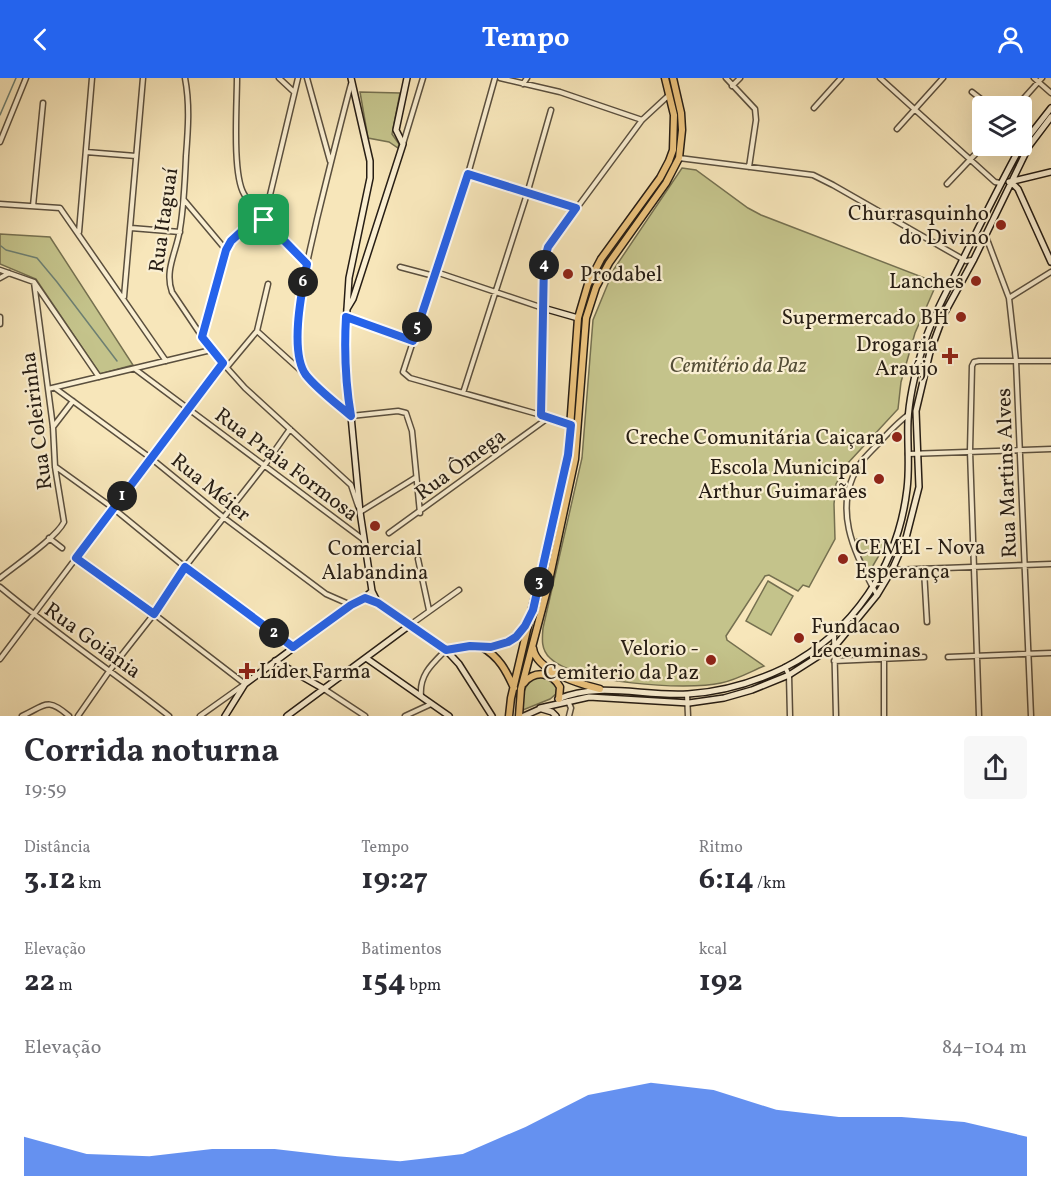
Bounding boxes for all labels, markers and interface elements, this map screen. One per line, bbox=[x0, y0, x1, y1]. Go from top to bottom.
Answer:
text: Tempo bbox=[482, 20, 569, 58]
icon: back bbox=[24, 23, 57, 56]
icon: person bbox=[994, 23, 1027, 56]
map controls bbox=[972, 96, 1032, 156]
button: layers bbox=[972, 96, 1032, 156]
street label: Rua Itaguaí bbox=[143, 165, 186, 274]
pin bbox=[238, 194, 289, 245]
place label: Churrasquinho do Divino bbox=[848, 200, 989, 253]
icon: arrive bbox=[247, 203, 280, 236]
marker: Churrasquinho do Divino bbox=[994, 218, 1008, 232]
pin: 4 bbox=[529, 250, 559, 280]
text: 4 bbox=[539, 254, 549, 276]
place label: Prodabel bbox=[580, 261, 662, 290]
pin: 6 bbox=[288, 267, 318, 297]
marker: Prodabel bbox=[561, 267, 575, 281]
place label: Lanches bbox=[889, 268, 964, 297]
text: 6 bbox=[299, 271, 307, 293]
marker: Lanches bbox=[969, 274, 983, 288]
place label: Supermercado BH bbox=[781, 304, 949, 333]
marker: Supermercado BH bbox=[954, 310, 968, 324]
pin: 5 bbox=[402, 312, 432, 342]
text: 5 bbox=[413, 316, 421, 338]
place label: Drogaria Araújo bbox=[856, 331, 938, 384]
marker: Drogaria Araújo bbox=[943, 349, 957, 363]
street label: Rua Coleirinha bbox=[15, 350, 60, 491]
park label: Cemitério da Paz bbox=[669, 352, 807, 381]
street label: Rua Martins Alves bbox=[990, 388, 1025, 558]
street label: Rua Praia Formosa bbox=[208, 401, 364, 529]
street label: Rua Ômega bbox=[409, 422, 512, 508]
place label: Creche Comunitária Caiçara bbox=[626, 424, 885, 453]
marker: Creche Comunitária Caiçara bbox=[890, 430, 904, 444]
street label: Rua Méier bbox=[164, 447, 256, 529]
place label: Escola Municipal Arthur Guimarães bbox=[698, 454, 867, 507]
marker: Escola Municipal Arthur Guimarães bbox=[872, 472, 886, 486]
pin: 1 bbox=[107, 481, 137, 511]
text: 1 bbox=[119, 485, 125, 507]
marker: Comercial Alabandina bbox=[368, 519, 382, 533]
place label: CEMEI - Nova Esperança bbox=[855, 534, 985, 587]
place label: Comercial Alabandina bbox=[321, 535, 429, 588]
marker: CEMEI - Nova Esperança bbox=[836, 552, 850, 566]
pin: 3 bbox=[524, 567, 554, 597]
text: 3 bbox=[535, 571, 543, 593]
street label: Rua Goiânia bbox=[38, 596, 147, 686]
place label: Fundacao Leceuminas bbox=[811, 613, 921, 666]
pin: 2 bbox=[259, 618, 289, 648]
text: 2 bbox=[270, 622, 278, 644]
marker: Fundacao Leceuminas bbox=[792, 631, 806, 645]
place label: Velorio - Cemiterio da Paz bbox=[543, 635, 699, 688]
marker: Velorio - Cemiterio da Paz bbox=[704, 653, 718, 667]
place label: Líder Farma bbox=[259, 658, 371, 687]
marker: Líder Farma bbox=[240, 664, 254, 678]
text: Corrida noturna bbox=[24, 730, 279, 776]
button: share bbox=[964, 736, 1027, 799]
text: 19:59 bbox=[24, 776, 66, 804]
text: Distância bbox=[24, 837, 90, 859]
text: Tempo bbox=[361, 837, 409, 859]
text: Ritmo bbox=[699, 837, 743, 859]
text: 3.12 bbox=[24, 859, 75, 901]
text: 19:27 bbox=[361, 859, 428, 901]
text: 6:14 bbox=[699, 859, 754, 901]
text: km bbox=[75, 873, 102, 895]
text: /km bbox=[754, 873, 786, 895]
text: Elevação bbox=[24, 939, 86, 961]
text: Batimentos bbox=[361, 939, 442, 961]
text: kcal bbox=[699, 939, 727, 961]
text: 22 bbox=[24, 961, 55, 1003]
text: 154 bbox=[361, 961, 406, 1003]
text: 192 bbox=[699, 961, 743, 1003]
text: m bbox=[55, 975, 73, 997]
text: bpm bbox=[406, 975, 441, 997]
text: Elevação bbox=[24, 1034, 101, 1062]
text: 84–104 m bbox=[942, 1034, 1027, 1062]

